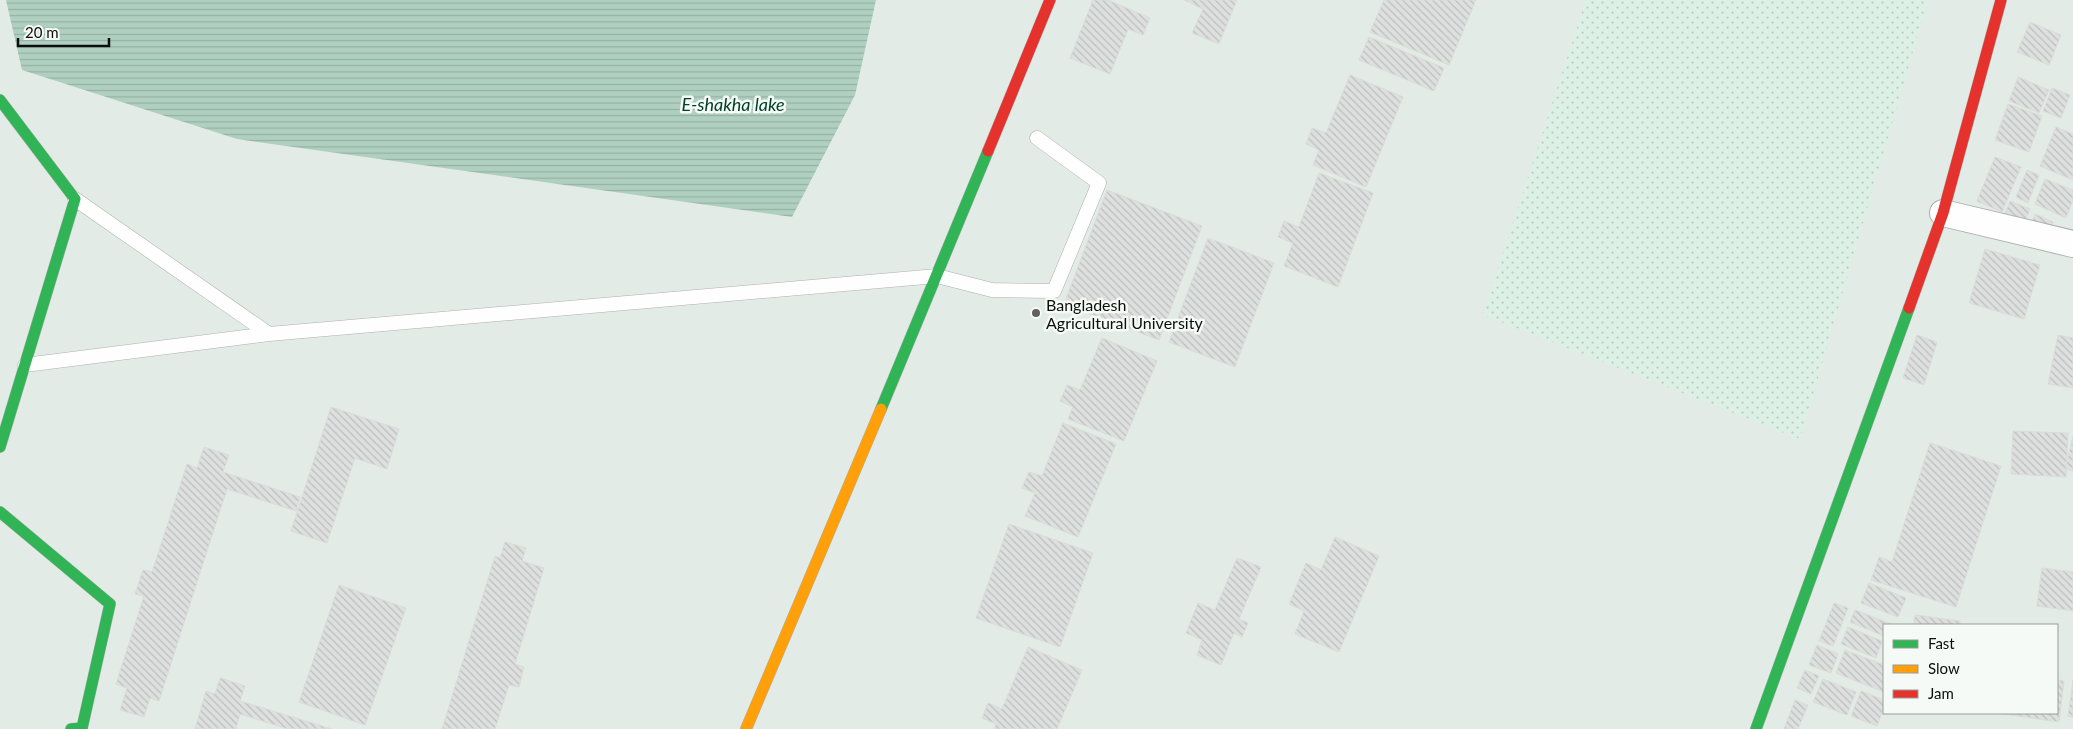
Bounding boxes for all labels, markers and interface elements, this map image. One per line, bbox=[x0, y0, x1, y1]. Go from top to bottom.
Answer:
scale bar bbox=[18, 15, 109, 47]
text: 20 m bbox=[25, 23, 59, 41]
water label: E-shakha lake bbox=[681, 93, 785, 115]
place label: Bangladesh Agricultural University bbox=[1046, 295, 1203, 332]
marker: Bangladesh Agricultural University bbox=[1030, 307, 1042, 319]
legend bbox=[1883, 624, 2058, 714]
text: Fast bbox=[1928, 634, 1955, 652]
text: Slow bbox=[1928, 659, 1960, 677]
text: Jam bbox=[1928, 684, 1954, 702]

